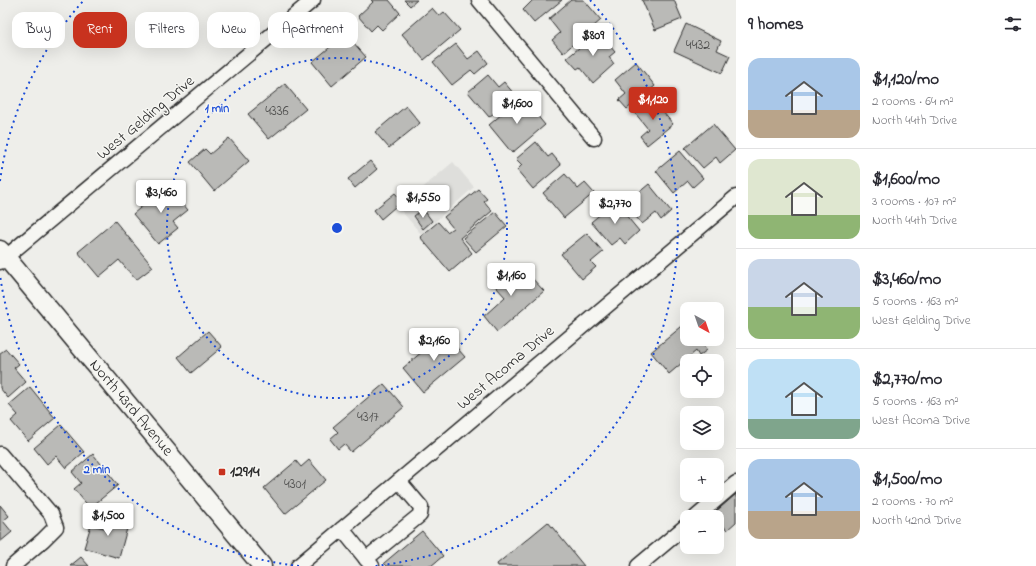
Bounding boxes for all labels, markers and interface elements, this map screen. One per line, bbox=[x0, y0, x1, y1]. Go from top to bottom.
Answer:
chip: Buy bbox=[12, 12, 65, 48]
chip: Rent bbox=[73, 12, 127, 48]
chip: Filters bbox=[135, 12, 199, 48]
chip: New bbox=[207, 12, 260, 48]
chip: Apartment bbox=[268, 12, 358, 48]
text: 9 homes bbox=[748, 12, 804, 37]
icon: filters bbox=[1002, 13, 1024, 35]
pin: $809 bbox=[569, 23, 617, 57]
text: $809 bbox=[582, 26, 604, 45]
house number: 4432 bbox=[686, 35, 710, 56]
text: $1,120/mo bbox=[872, 67, 939, 92]
street label: West Gelding Drive bbox=[92, 69, 201, 166]
icon: home bbox=[780, 74, 828, 122]
pin: $1,120 bbox=[620, 87, 686, 121]
text: $1,120 bbox=[638, 90, 668, 109]
pin: $1,600 bbox=[484, 91, 550, 125]
text: 2 rooms · 64 m² bbox=[872, 92, 954, 111]
text: $1,600 bbox=[501, 94, 533, 113]
text: 1 min bbox=[205, 100, 229, 118]
house number: 4336 bbox=[265, 101, 289, 122]
text: North 44th Drive bbox=[872, 111, 957, 130]
text: $1,600/mo bbox=[872, 167, 940, 192]
icon: home bbox=[780, 175, 828, 223]
pin: $3,460 bbox=[128, 180, 194, 214]
text: $3,460 bbox=[145, 183, 177, 202]
pin: $1,550 bbox=[390, 185, 456, 219]
text: $1,550 bbox=[406, 188, 440, 207]
pin: $2,770 bbox=[582, 191, 648, 225]
text: 3 rooms · 107 m² bbox=[872, 192, 956, 211]
text: $2,770 bbox=[599, 194, 631, 213]
text: North 44th Drive bbox=[872, 211, 957, 230]
centre of rings bbox=[330, 221, 344, 235]
pin: $1,160 bbox=[478, 263, 544, 297]
text: $1,160 bbox=[496, 266, 526, 285]
text: $3,460/mo bbox=[872, 267, 941, 292]
icon: home bbox=[780, 275, 828, 323]
text: 5 rooms · 163 m² bbox=[872, 292, 959, 311]
north arrow bbox=[680, 302, 724, 346]
map controls bbox=[680, 302, 724, 554]
text: West Gelding Drive bbox=[872, 311, 971, 330]
street label: West Acoma Drive bbox=[452, 319, 561, 416]
pin: $2,160 bbox=[401, 328, 467, 362]
text: $2,160 bbox=[418, 331, 450, 350]
street label: North 43rd Avenue bbox=[83, 354, 179, 462]
button: locate bbox=[680, 354, 724, 398]
text: $2,770/mo bbox=[872, 367, 942, 392]
icon: home bbox=[780, 375, 828, 423]
text: 5 rooms · 163 m² bbox=[872, 392, 959, 411]
button: layers bbox=[680, 406, 724, 450]
house number: 4317 bbox=[357, 407, 379, 428]
text: West Acoma Drive bbox=[872, 411, 970, 430]
button: + bbox=[680, 458, 724, 502]
place label: 12914 bbox=[230, 460, 260, 484]
text: 2 min bbox=[83, 461, 110, 479]
marker: 12914 bbox=[217, 467, 227, 477]
text: $1,500/mo bbox=[872, 467, 942, 492]
house number: 4301 bbox=[284, 474, 307, 495]
icon: home bbox=[780, 475, 828, 523]
text: 2 rooms · 70 m² bbox=[872, 492, 953, 511]
pin: $1,500 bbox=[75, 503, 141, 537]
text: $1,500 bbox=[92, 506, 124, 525]
button: − bbox=[680, 510, 724, 554]
text: North 42nd Drive bbox=[872, 511, 961, 530]

